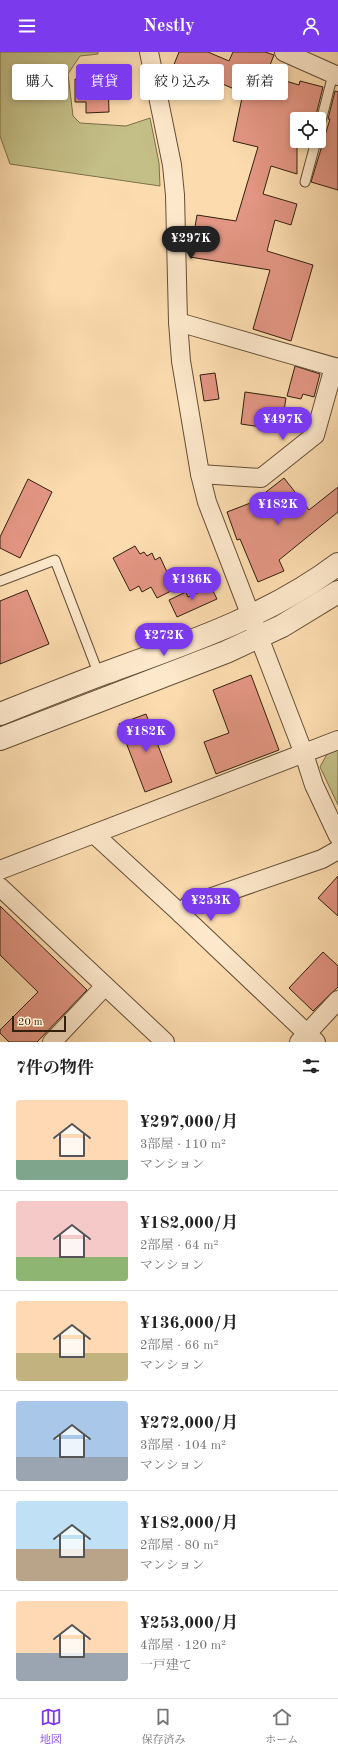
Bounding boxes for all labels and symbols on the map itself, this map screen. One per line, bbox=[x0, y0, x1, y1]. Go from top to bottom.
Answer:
pin: ¥297K bbox=[163, 226, 219, 260]
pin: ¥497K bbox=[255, 407, 311, 441]
pin: ¥182K bbox=[250, 492, 306, 526]
pin: ¥136K bbox=[164, 567, 220, 601]
pin: ¥272K bbox=[136, 623, 192, 657]
pin: ¥182K bbox=[118, 719, 174, 753]
pin: ¥253K bbox=[183, 888, 239, 922]
scale bar bbox=[12, 1014, 66, 1033]

